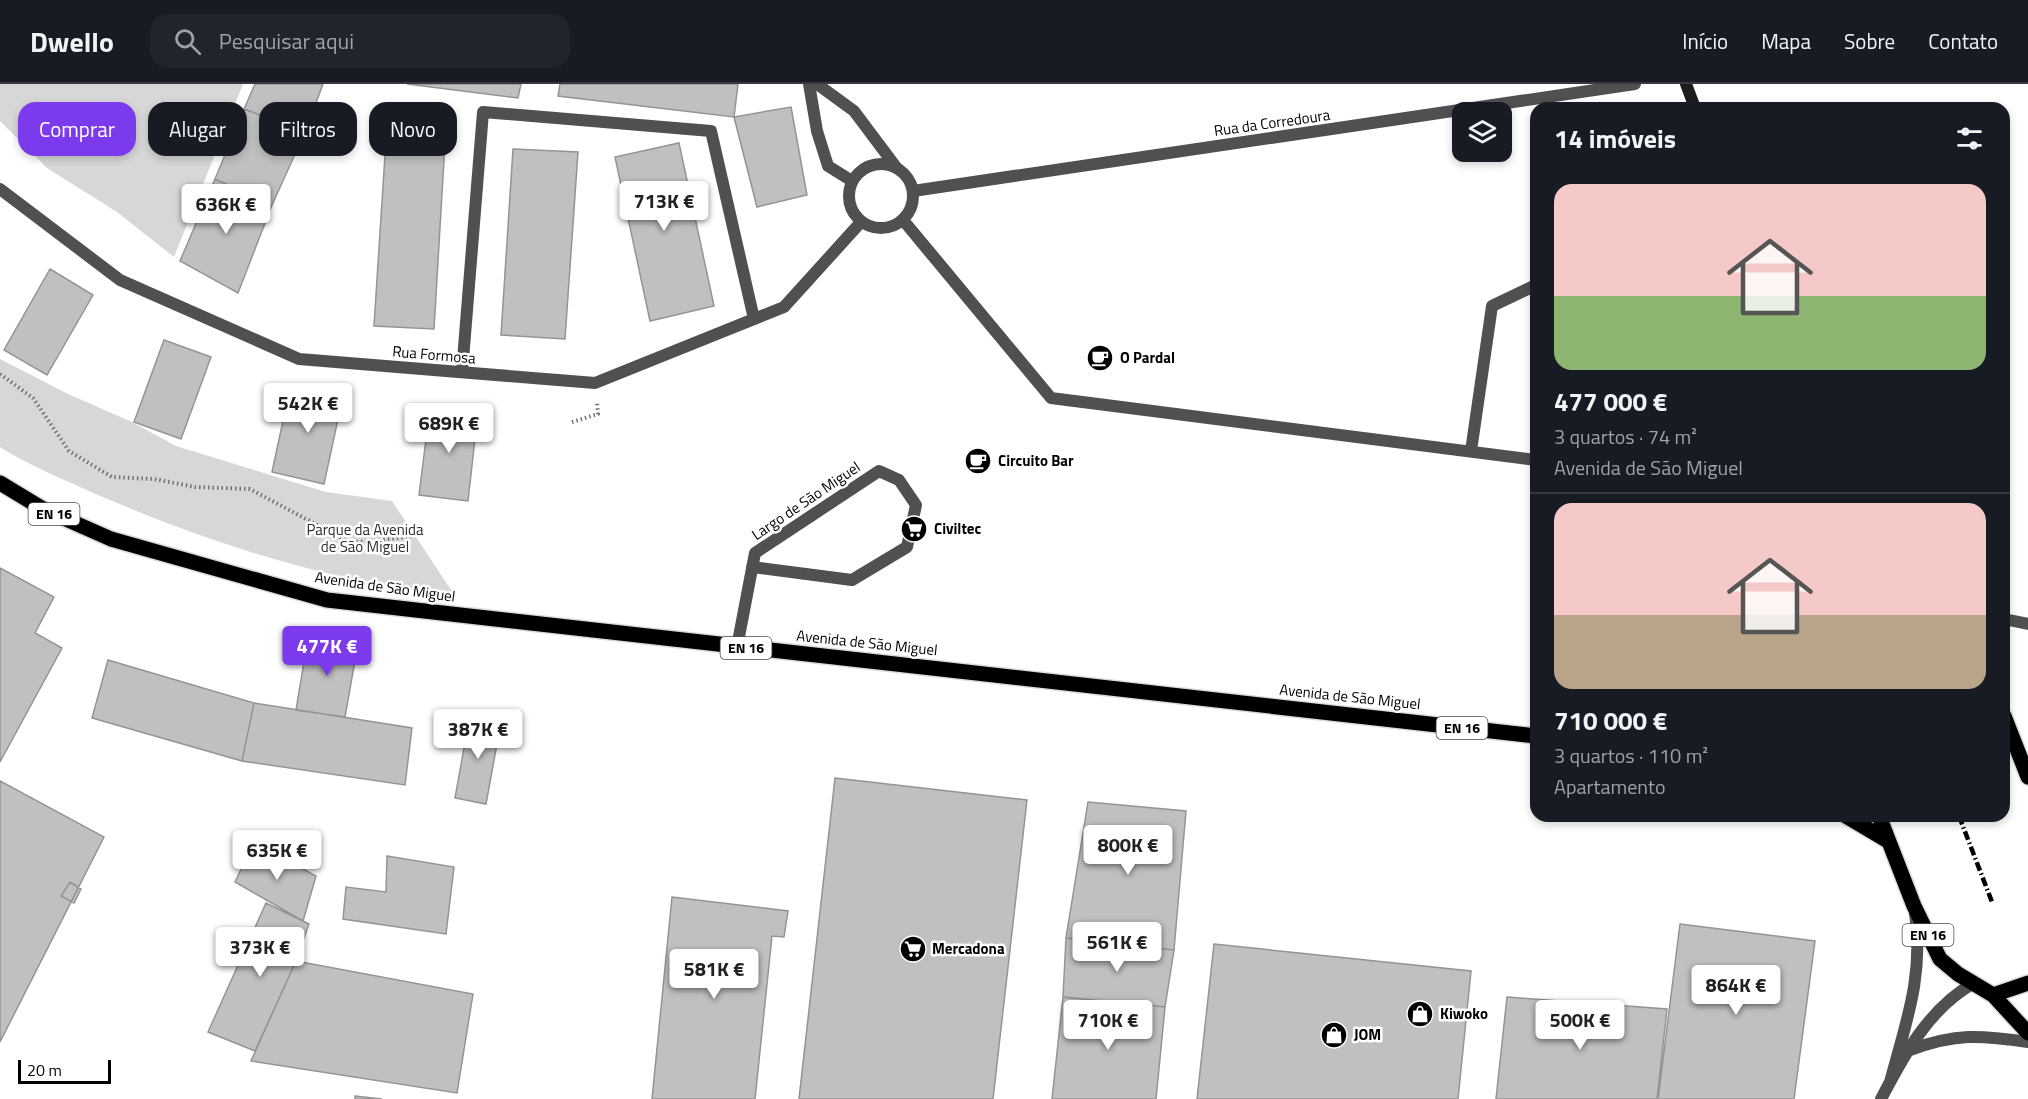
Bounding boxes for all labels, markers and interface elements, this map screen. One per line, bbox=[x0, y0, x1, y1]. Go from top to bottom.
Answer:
search box bbox=[150, 14, 570, 68]
text: Dwello bbox=[30, 20, 114, 63]
text: Pesquisar aqui bbox=[219, 24, 354, 58]
icon: search bbox=[171, 25, 204, 58]
text: Início bbox=[1682, 25, 1728, 57]
text: Mapa bbox=[1761, 25, 1811, 57]
text: Sobre bbox=[1844, 25, 1895, 57]
text: Contato bbox=[1928, 25, 1998, 57]
chip: Comprar bbox=[18, 102, 136, 156]
chip: Alugar bbox=[148, 102, 247, 156]
chip: Filtros bbox=[259, 102, 357, 156]
chip: Novo bbox=[369, 102, 457, 156]
map controls bbox=[1452, 102, 1512, 162]
button: layers bbox=[1452, 102, 1512, 162]
street label: Rua da Corredoura bbox=[1212, 103, 1332, 142]
text: 14 imóveis bbox=[1554, 119, 1676, 158]
icon: filters bbox=[1953, 122, 1986, 155]
pin: 713K € bbox=[615, 181, 713, 232]
pin: 636K € bbox=[177, 184, 275, 235]
text: 713K € bbox=[633, 185, 695, 216]
text: 636K € bbox=[195, 188, 257, 219]
icon: home bbox=[1716, 223, 1824, 331]
street label: Rua Formosa bbox=[391, 339, 477, 370]
cafe icon: O Pardal bbox=[1085, 343, 1115, 373]
place label: O Pardal bbox=[1120, 346, 1175, 369]
text: 477 000 € bbox=[1554, 382, 1667, 421]
pin: 542K € bbox=[259, 383, 357, 434]
text: 542K € bbox=[277, 387, 339, 418]
pin: 689K € bbox=[400, 403, 498, 454]
text: 689K € bbox=[418, 407, 480, 438]
text: 3 quartos · 74 m² bbox=[1554, 421, 1697, 452]
cafe icon: Circuito Bar bbox=[963, 446, 993, 476]
place label: Circuito Bar bbox=[998, 449, 1074, 472]
text: Avenida de São Miguel bbox=[1554, 452, 1743, 483]
street label: Largo de São Miguel bbox=[747, 456, 865, 546]
road number: EN 16 bbox=[28, 503, 80, 525]
supermarket icon: Civiltec bbox=[899, 514, 929, 544]
place label: Civiltec bbox=[934, 517, 982, 540]
park label: Parque da Avenida de São Miguel bbox=[307, 518, 424, 558]
icon: home bbox=[1716, 542, 1824, 650]
street label: Avenida de São Miguel bbox=[313, 565, 457, 608]
street label: Avenida de São Miguel bbox=[795, 624, 939, 661]
pin: 477K € bbox=[278, 626, 376, 677]
text: 477K € bbox=[296, 630, 358, 661]
road number: EN 16 bbox=[720, 637, 771, 659]
street label: Avenida de São Miguel bbox=[1278, 678, 1422, 715]
text: 710 000 € bbox=[1554, 701, 1667, 740]
pin: 387K € bbox=[429, 709, 527, 760]
text: 387K € bbox=[447, 713, 509, 744]
road number: EN 16 bbox=[1436, 717, 1488, 739]
text: 3 quartos · 110 m² bbox=[1554, 740, 1708, 771]
text: Apartamento bbox=[1554, 771, 1666, 802]
pin: 800K € bbox=[1079, 825, 1177, 876]
text: 800K € bbox=[1097, 829, 1159, 860]
pin: 635K € bbox=[228, 830, 326, 881]
text: 635K € bbox=[246, 834, 308, 865]
pin: 561K € bbox=[1068, 922, 1166, 973]
road number: EN 16 bbox=[1902, 924, 1954, 946]
text: 561K € bbox=[1086, 926, 1148, 957]
pin: 373K € bbox=[211, 927, 309, 978]
text: 373K € bbox=[229, 931, 291, 962]
supermarket icon: Mercadona bbox=[898, 934, 928, 964]
place label: Mercadona bbox=[932, 937, 1005, 960]
pin: 581K € bbox=[665, 949, 763, 1000]
text: 581K € bbox=[683, 953, 745, 984]
pin: 864K € bbox=[1687, 965, 1785, 1016]
text: 864K € bbox=[1705, 969, 1767, 1000]
shop icon: Kiwoko bbox=[1405, 999, 1435, 1029]
pin: 710K € bbox=[1059, 1000, 1157, 1051]
pin: 500K € bbox=[1531, 1000, 1629, 1051]
place label: Kiwoko bbox=[1440, 1002, 1488, 1025]
text: 710K € bbox=[1077, 1004, 1139, 1035]
text: 500K € bbox=[1549, 1004, 1611, 1035]
shop icon: JOM bbox=[1319, 1020, 1349, 1050]
place label: JOM bbox=[1354, 1023, 1381, 1046]
scale bar bbox=[18, 1057, 111, 1084]
text: 20 m bbox=[27, 1058, 62, 1082]

